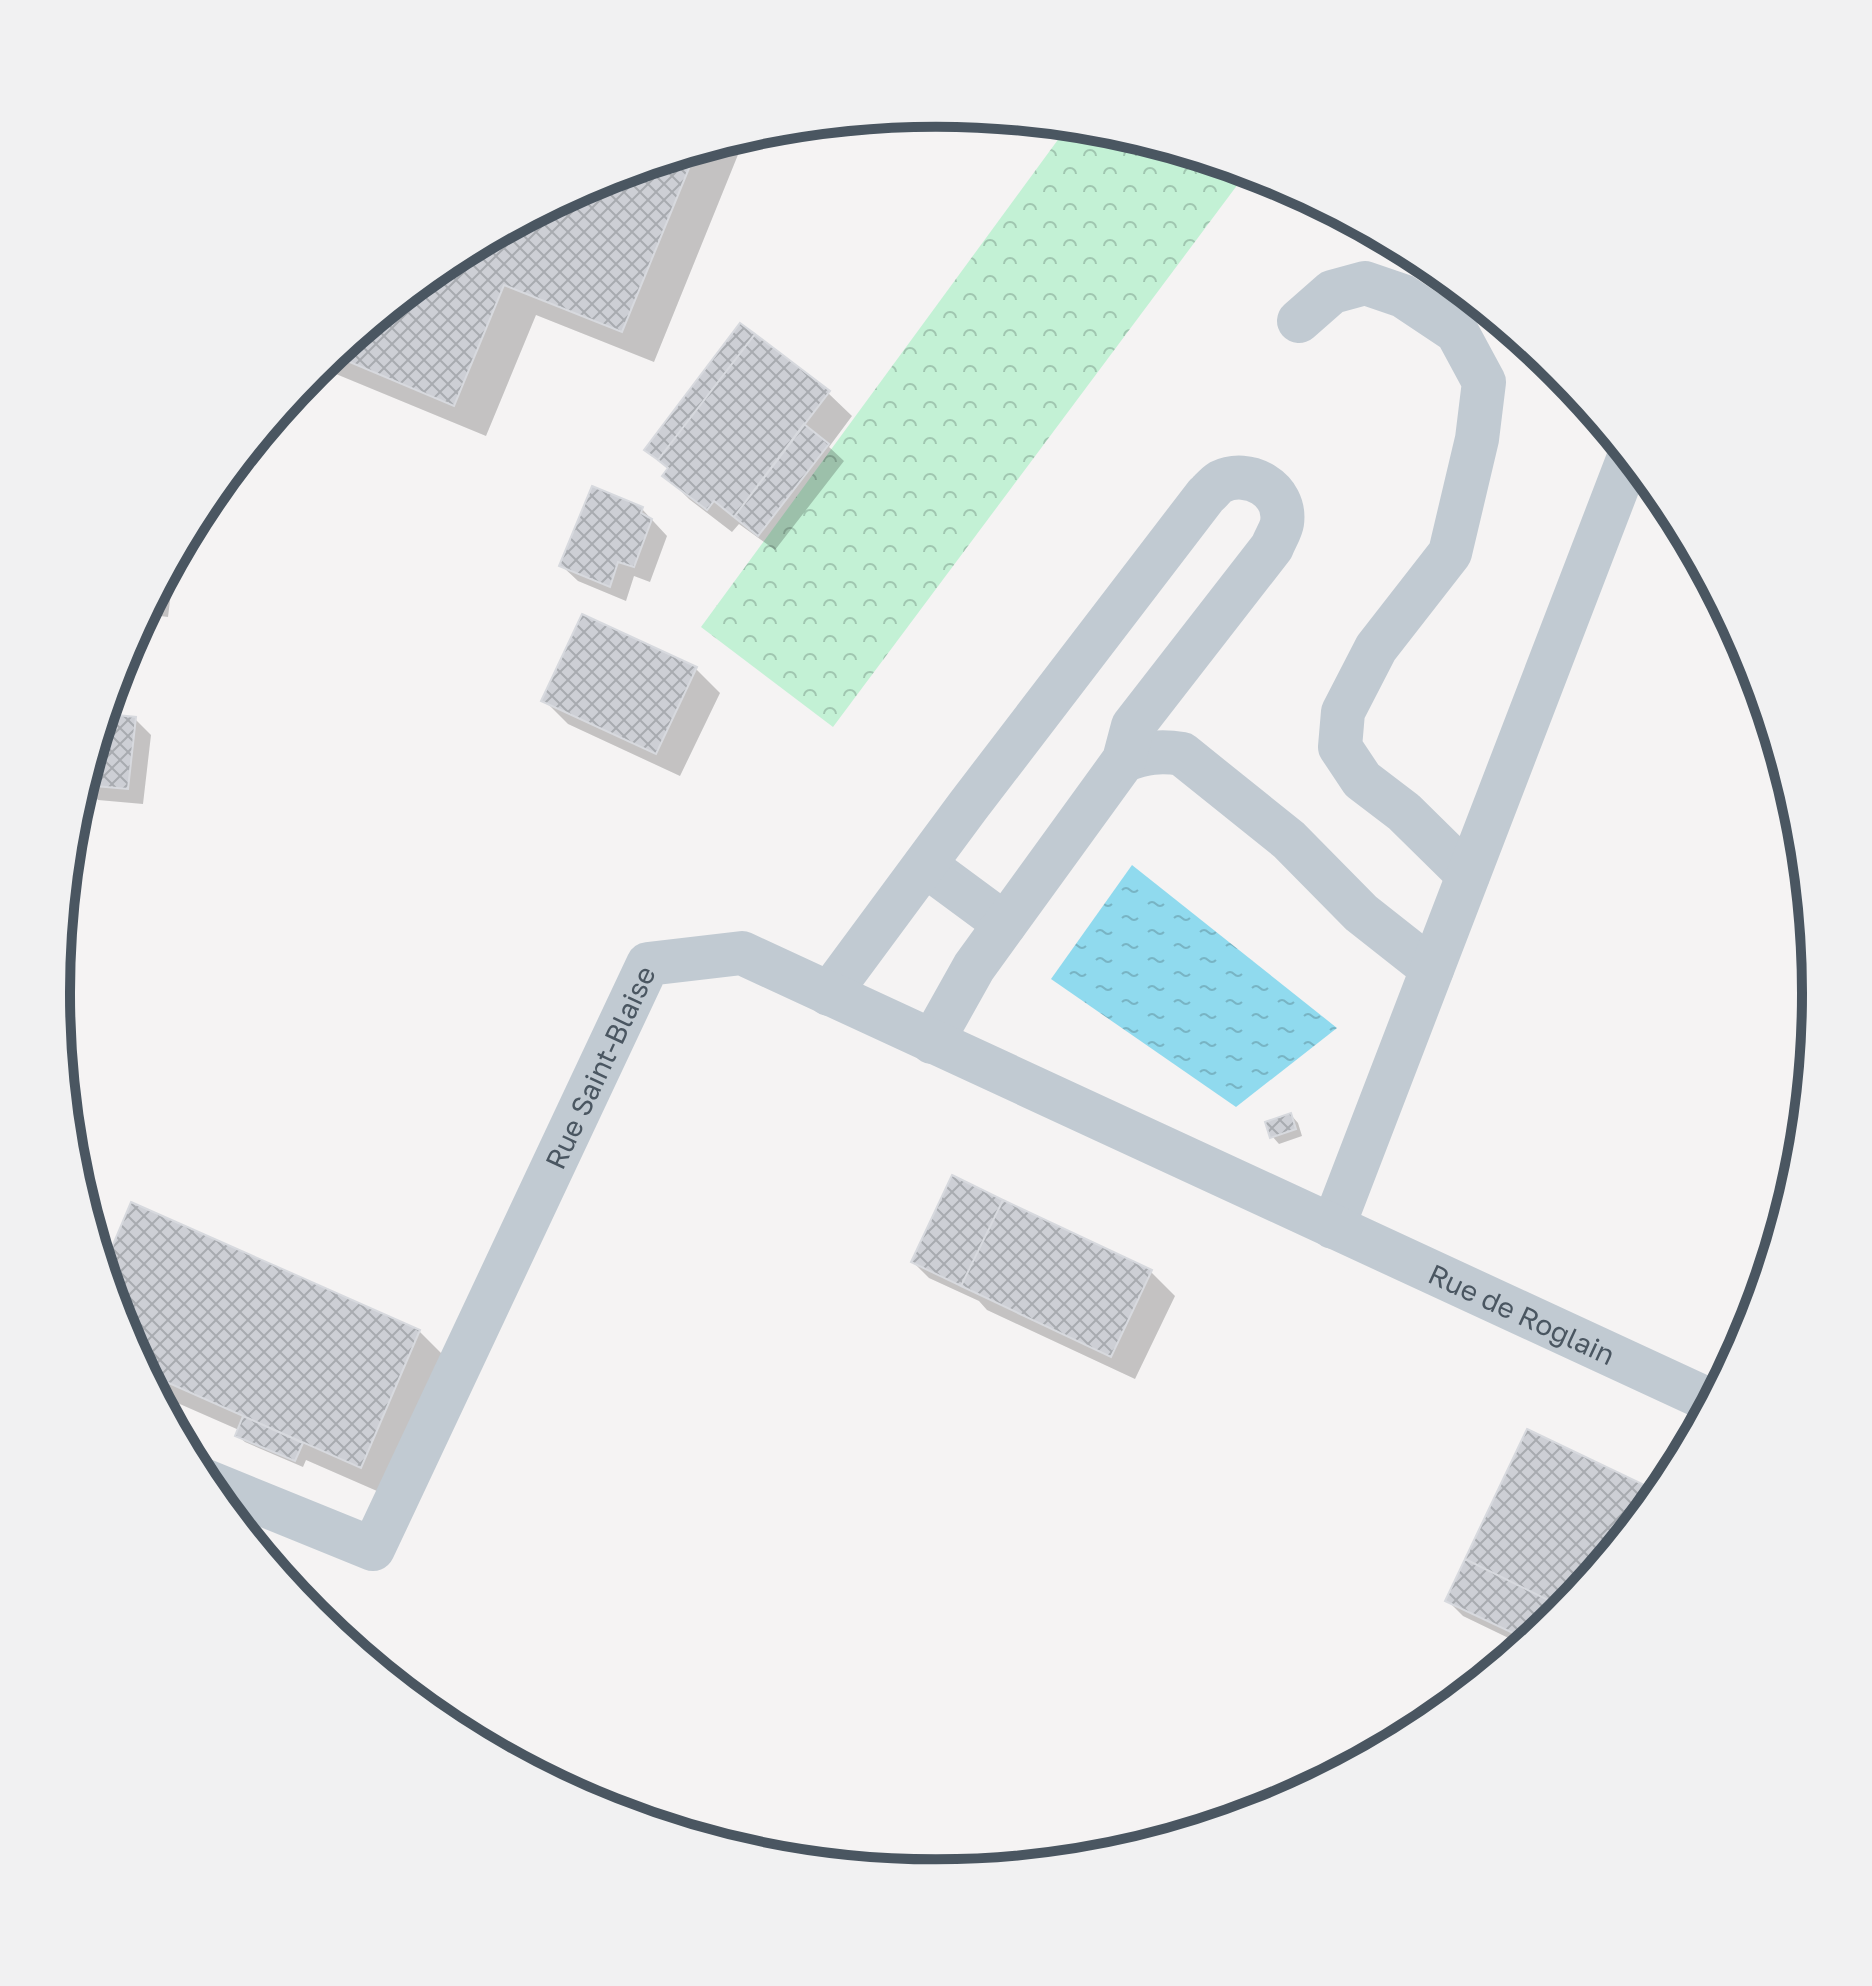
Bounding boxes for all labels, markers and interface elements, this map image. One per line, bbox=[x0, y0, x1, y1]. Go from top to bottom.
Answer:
street label: Rue Saint-Blaise bbox=[538, 960, 661, 1174]
street label: Rue de Roglain bbox=[1424, 1256, 1621, 1371]

